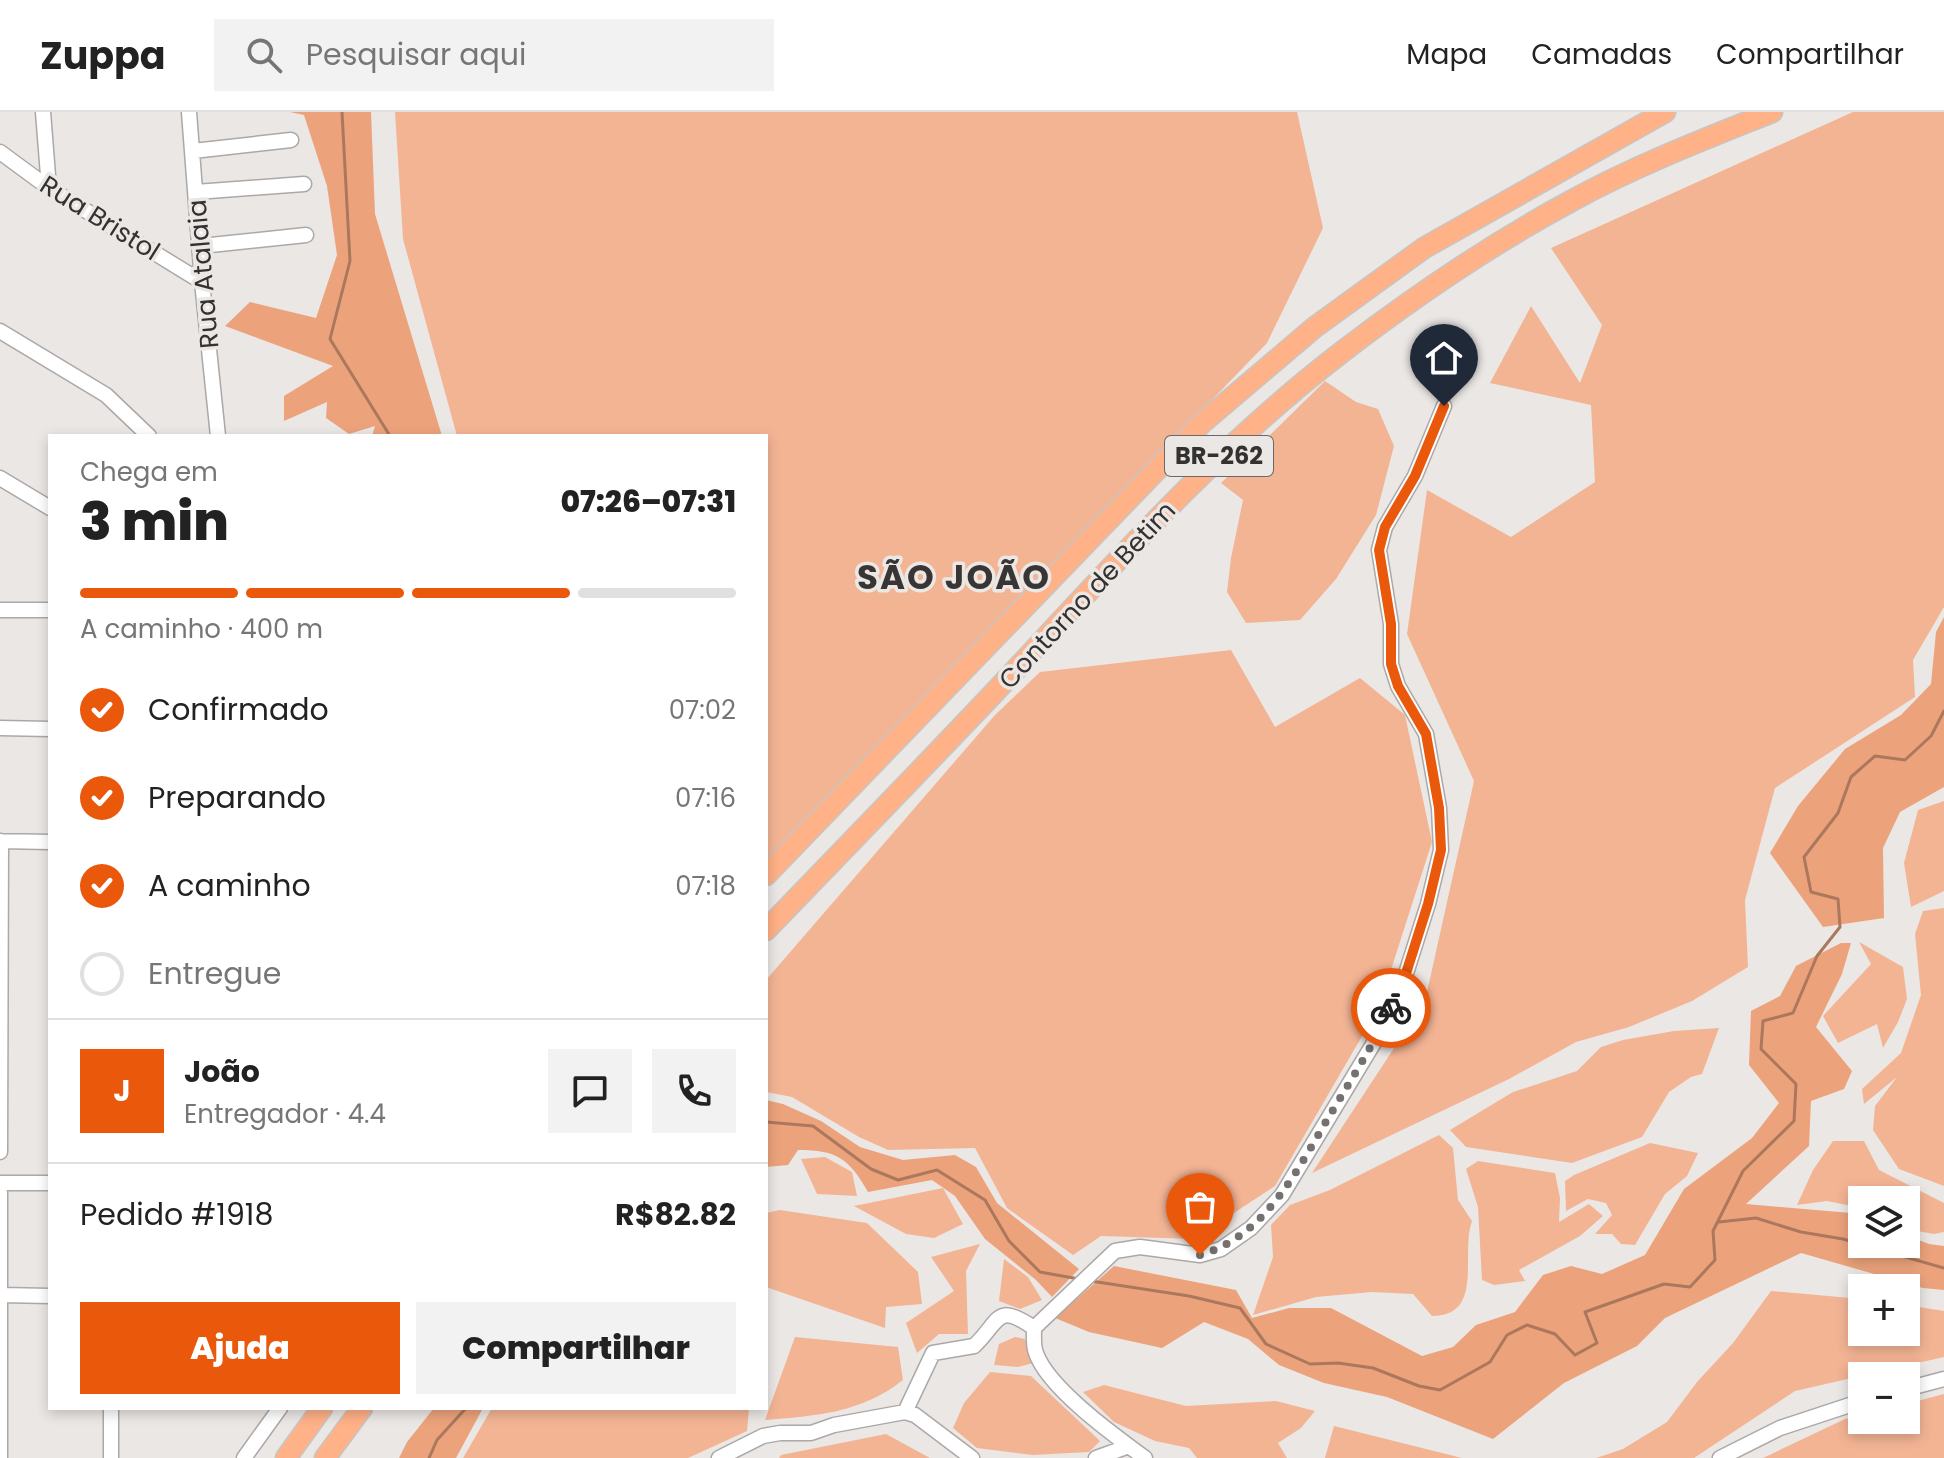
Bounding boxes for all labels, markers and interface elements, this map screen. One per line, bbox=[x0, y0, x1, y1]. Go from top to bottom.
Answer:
search box bbox=[214, 19, 774, 91]
text: Zuppa bbox=[40, 29, 166, 82]
icon: search bbox=[242, 33, 286, 77]
text: Pesquisar aqui bbox=[306, 33, 526, 76]
text: Mapa bbox=[1406, 35, 1487, 74]
text: Camadas bbox=[1531, 35, 1672, 74]
text: Compartilhar bbox=[1716, 35, 1904, 74]
street label: Rua Bristol bbox=[33, 167, 167, 269]
street label: Rua Atalaia bbox=[179, 198, 227, 350]
pin bbox=[1410, 324, 1478, 406]
icon: home bbox=[1422, 336, 1466, 380]
road number: BR-262 bbox=[1165, 436, 1273, 476]
text: Chega em bbox=[80, 454, 218, 490]
text: 07:26–07:31 bbox=[560, 480, 736, 523]
text: 3 min bbox=[80, 485, 229, 558]
street label: Contorno de Betim bbox=[990, 493, 1184, 697]
district label: SÃO JOÃO bbox=[857, 553, 1051, 601]
text: A caminho · 400 m bbox=[80, 611, 323, 647]
icon: check bbox=[80, 688, 124, 732]
text: Confirmado bbox=[148, 688, 329, 731]
text: 07:02 bbox=[669, 692, 736, 728]
icon: check bbox=[80, 776, 124, 820]
text: Preparando bbox=[148, 776, 326, 819]
text: 07:16 bbox=[675, 780, 736, 816]
icon: check bbox=[80, 864, 124, 908]
text: A caminho bbox=[148, 864, 311, 907]
text: 07:18 bbox=[675, 868, 736, 904]
text: Entregue bbox=[148, 952, 281, 995]
courier bbox=[1351, 968, 1431, 1048]
icon: bike bbox=[1369, 986, 1413, 1030]
button: chat bbox=[548, 1049, 632, 1133]
button: phone bbox=[652, 1049, 736, 1133]
text: João bbox=[184, 1050, 260, 1093]
text: J bbox=[113, 1069, 131, 1112]
text: Entregador · 4.4 bbox=[184, 1096, 386, 1132]
pin bbox=[1166, 1173, 1234, 1255]
icon: bag bbox=[1178, 1185, 1222, 1229]
map controls bbox=[1848, 1186, 1920, 1434]
button: layers bbox=[1848, 1186, 1920, 1258]
text: Pedido #1918 bbox=[80, 1193, 273, 1236]
text: R$82.82 bbox=[615, 1193, 736, 1236]
button: + bbox=[1848, 1274, 1920, 1346]
button: Ajuda bbox=[80, 1302, 400, 1394]
button: Compartilhar bbox=[416, 1302, 736, 1394]
button: − bbox=[1848, 1362, 1920, 1434]

